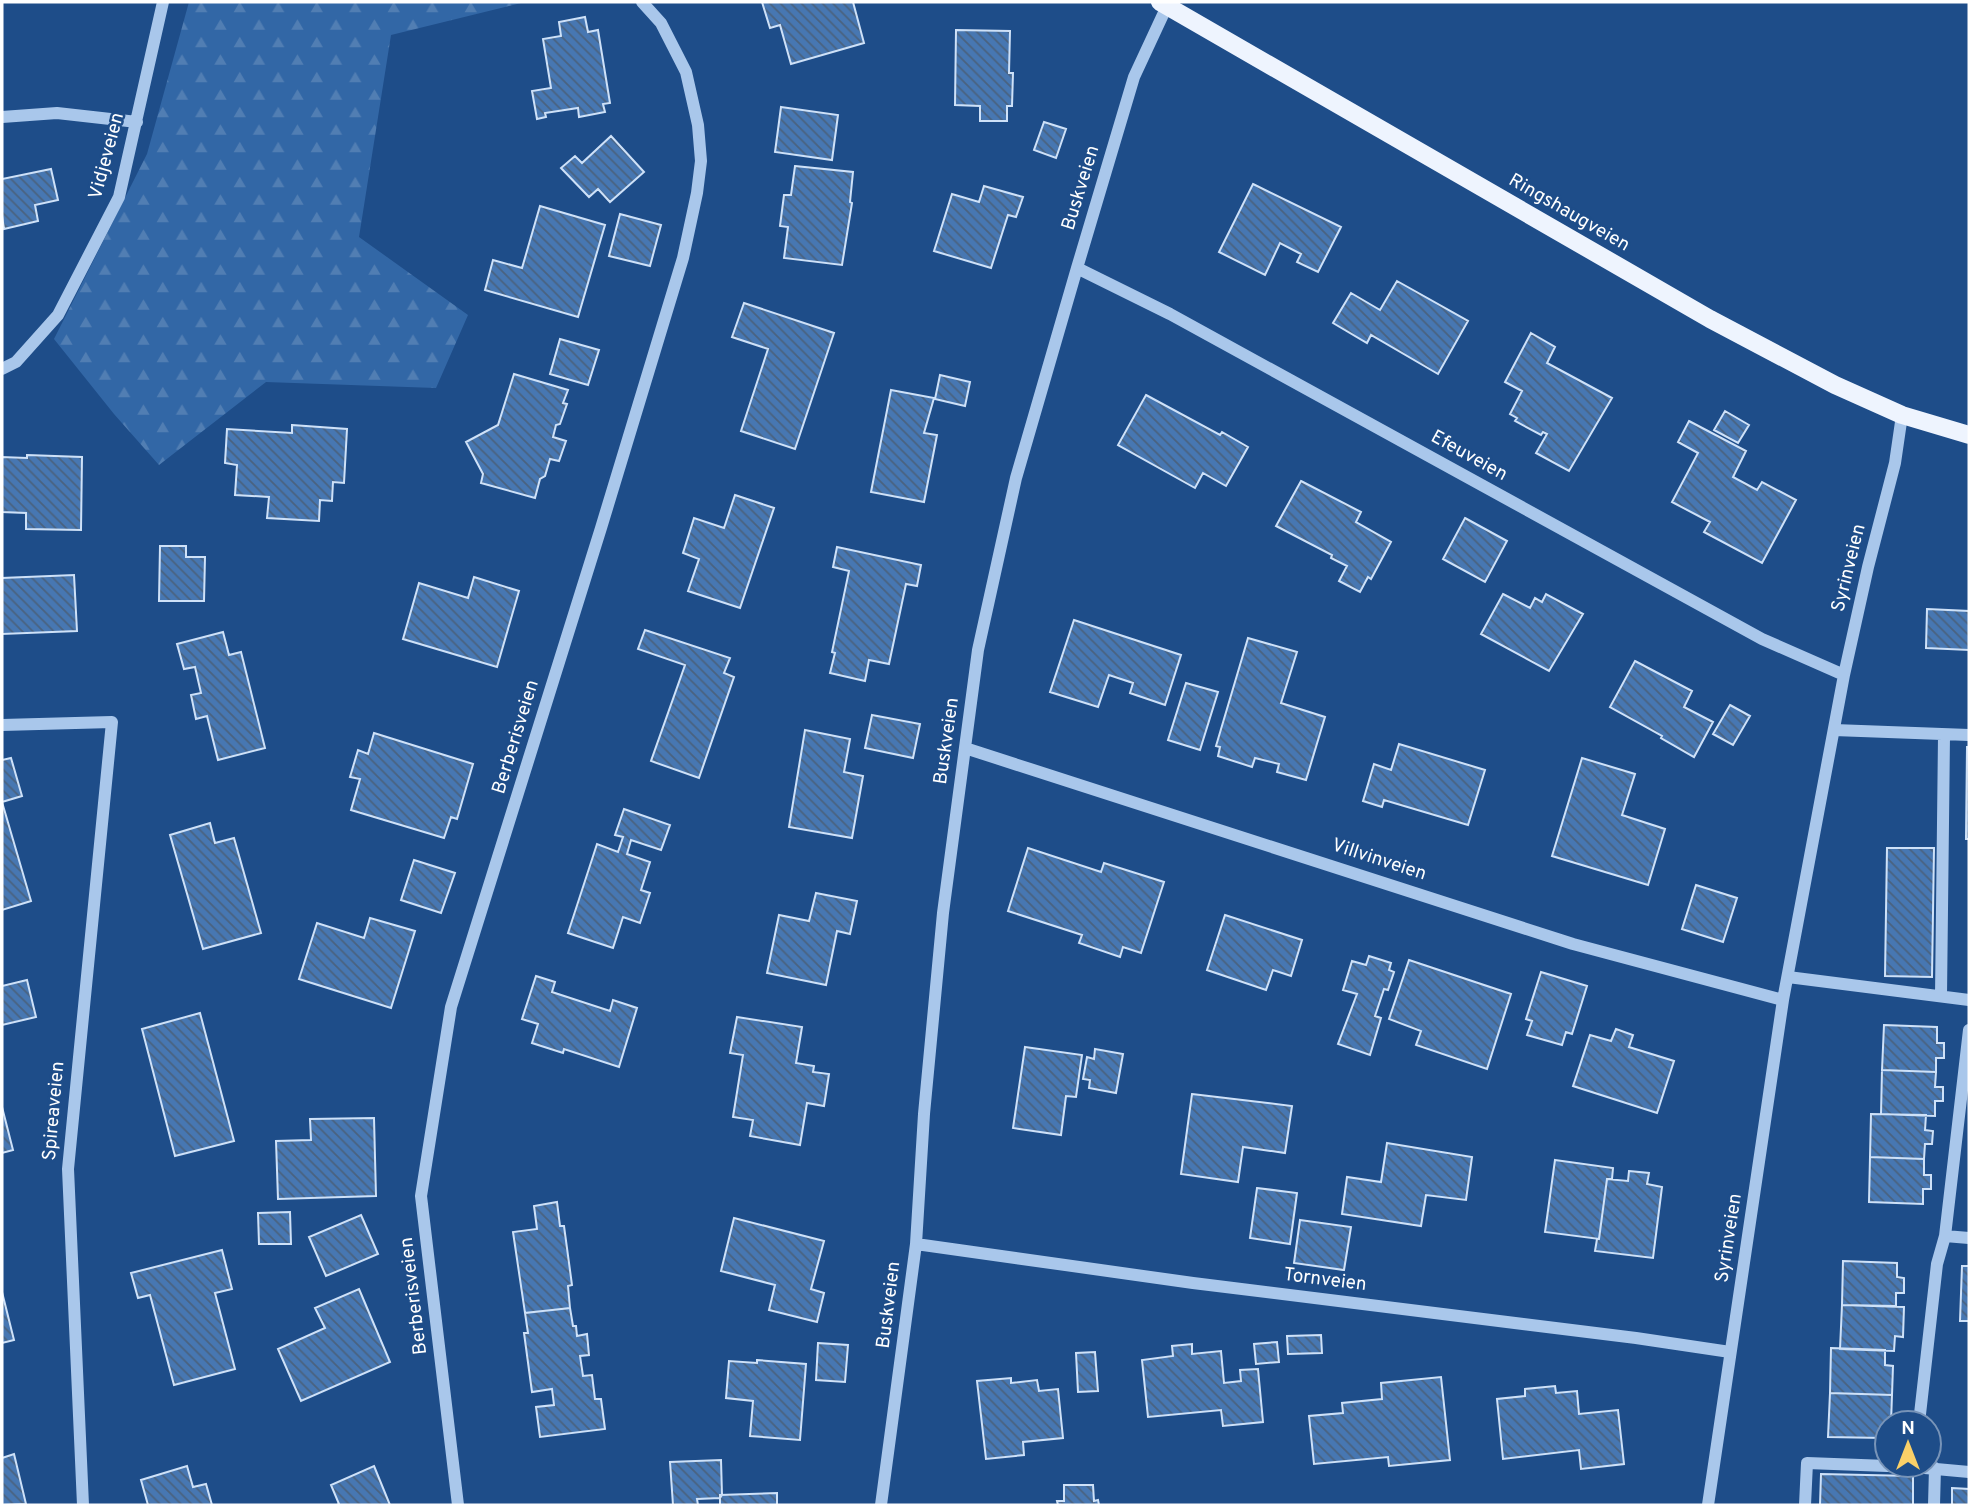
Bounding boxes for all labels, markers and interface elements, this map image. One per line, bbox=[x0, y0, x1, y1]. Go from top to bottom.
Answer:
street label: Vidjeveien bbox=[84, 110, 130, 202]
street label: Buskveien bbox=[1057, 143, 1105, 233]
street label: Ringshaugveien bbox=[1504, 169, 1634, 257]
street label: Efeuveien bbox=[1426, 425, 1512, 487]
street label: Syrinveien bbox=[1826, 522, 1872, 614]
street label: Berberisveien bbox=[487, 677, 545, 797]
street label: Buskveien bbox=[929, 696, 965, 786]
street label: Villvinveien bbox=[1329, 833, 1429, 887]
street label: Spireaveien bbox=[38, 1060, 70, 1162]
street label: Syrinveien bbox=[1710, 1192, 1748, 1284]
street label: Berberisveien bbox=[395, 1236, 433, 1356]
street label: Buskveien bbox=[872, 1260, 906, 1350]
street label: Tornveien bbox=[1282, 1263, 1368, 1297]
north arrow bbox=[1873, 1409, 1943, 1479]
text: N bbox=[1901, 1417, 1915, 1441]

